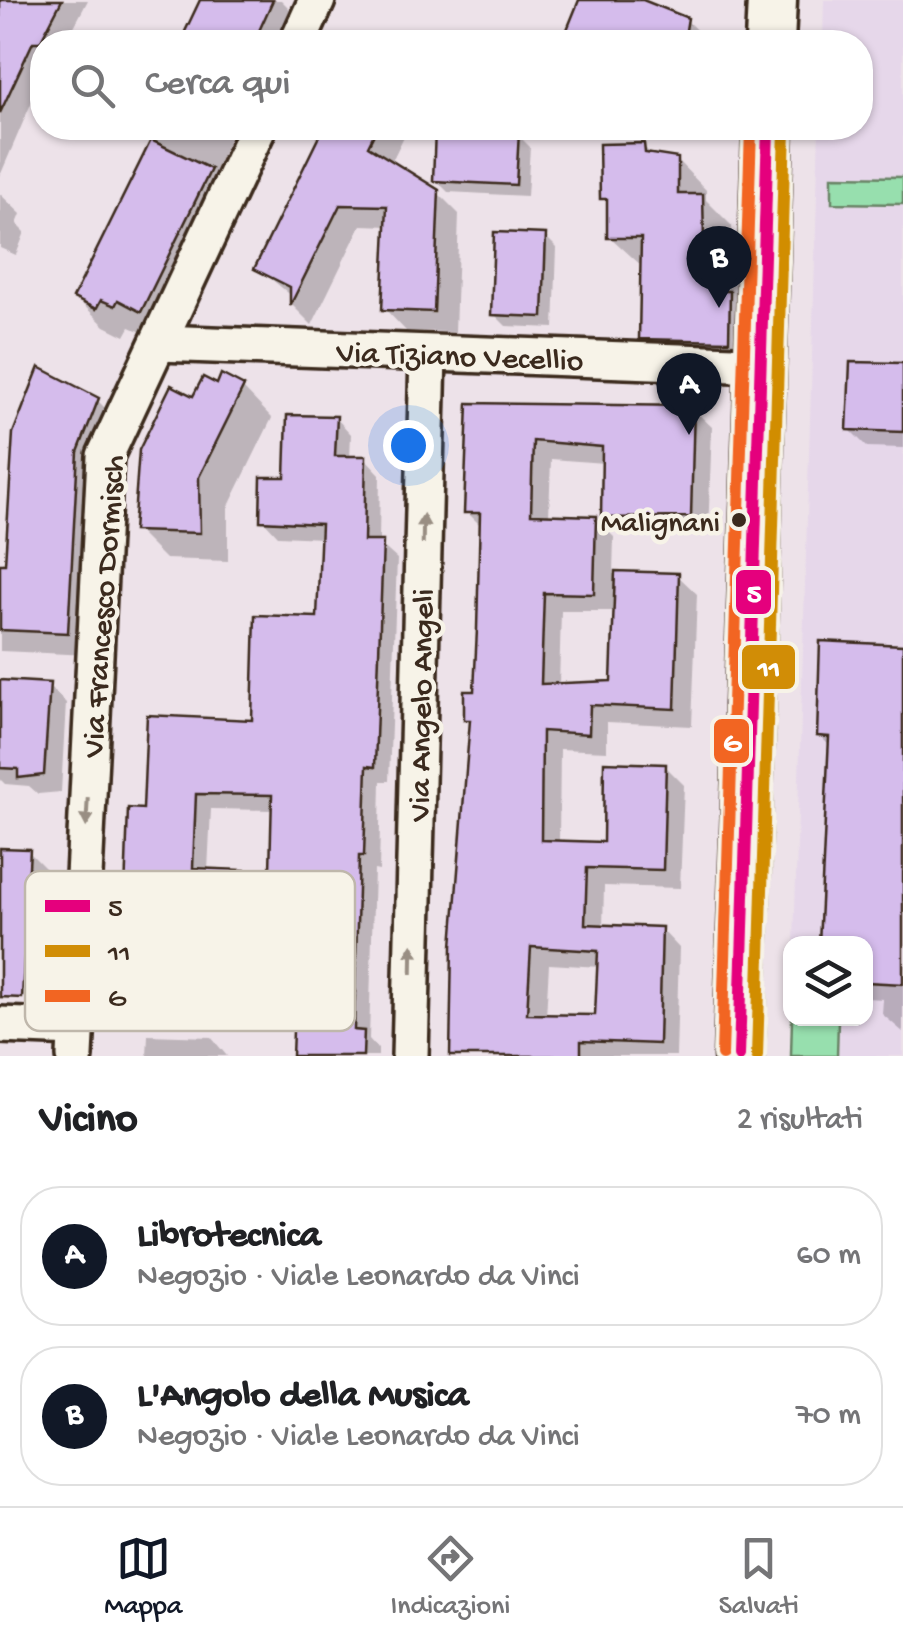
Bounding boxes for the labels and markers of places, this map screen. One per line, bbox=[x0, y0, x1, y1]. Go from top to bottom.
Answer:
pin: B bbox=[686, 226, 752, 308]
pin: A bbox=[656, 352, 722, 435]
place label: Malignani bbox=[601, 508, 720, 543]
marker: Malignani bbox=[729, 510, 749, 530]

